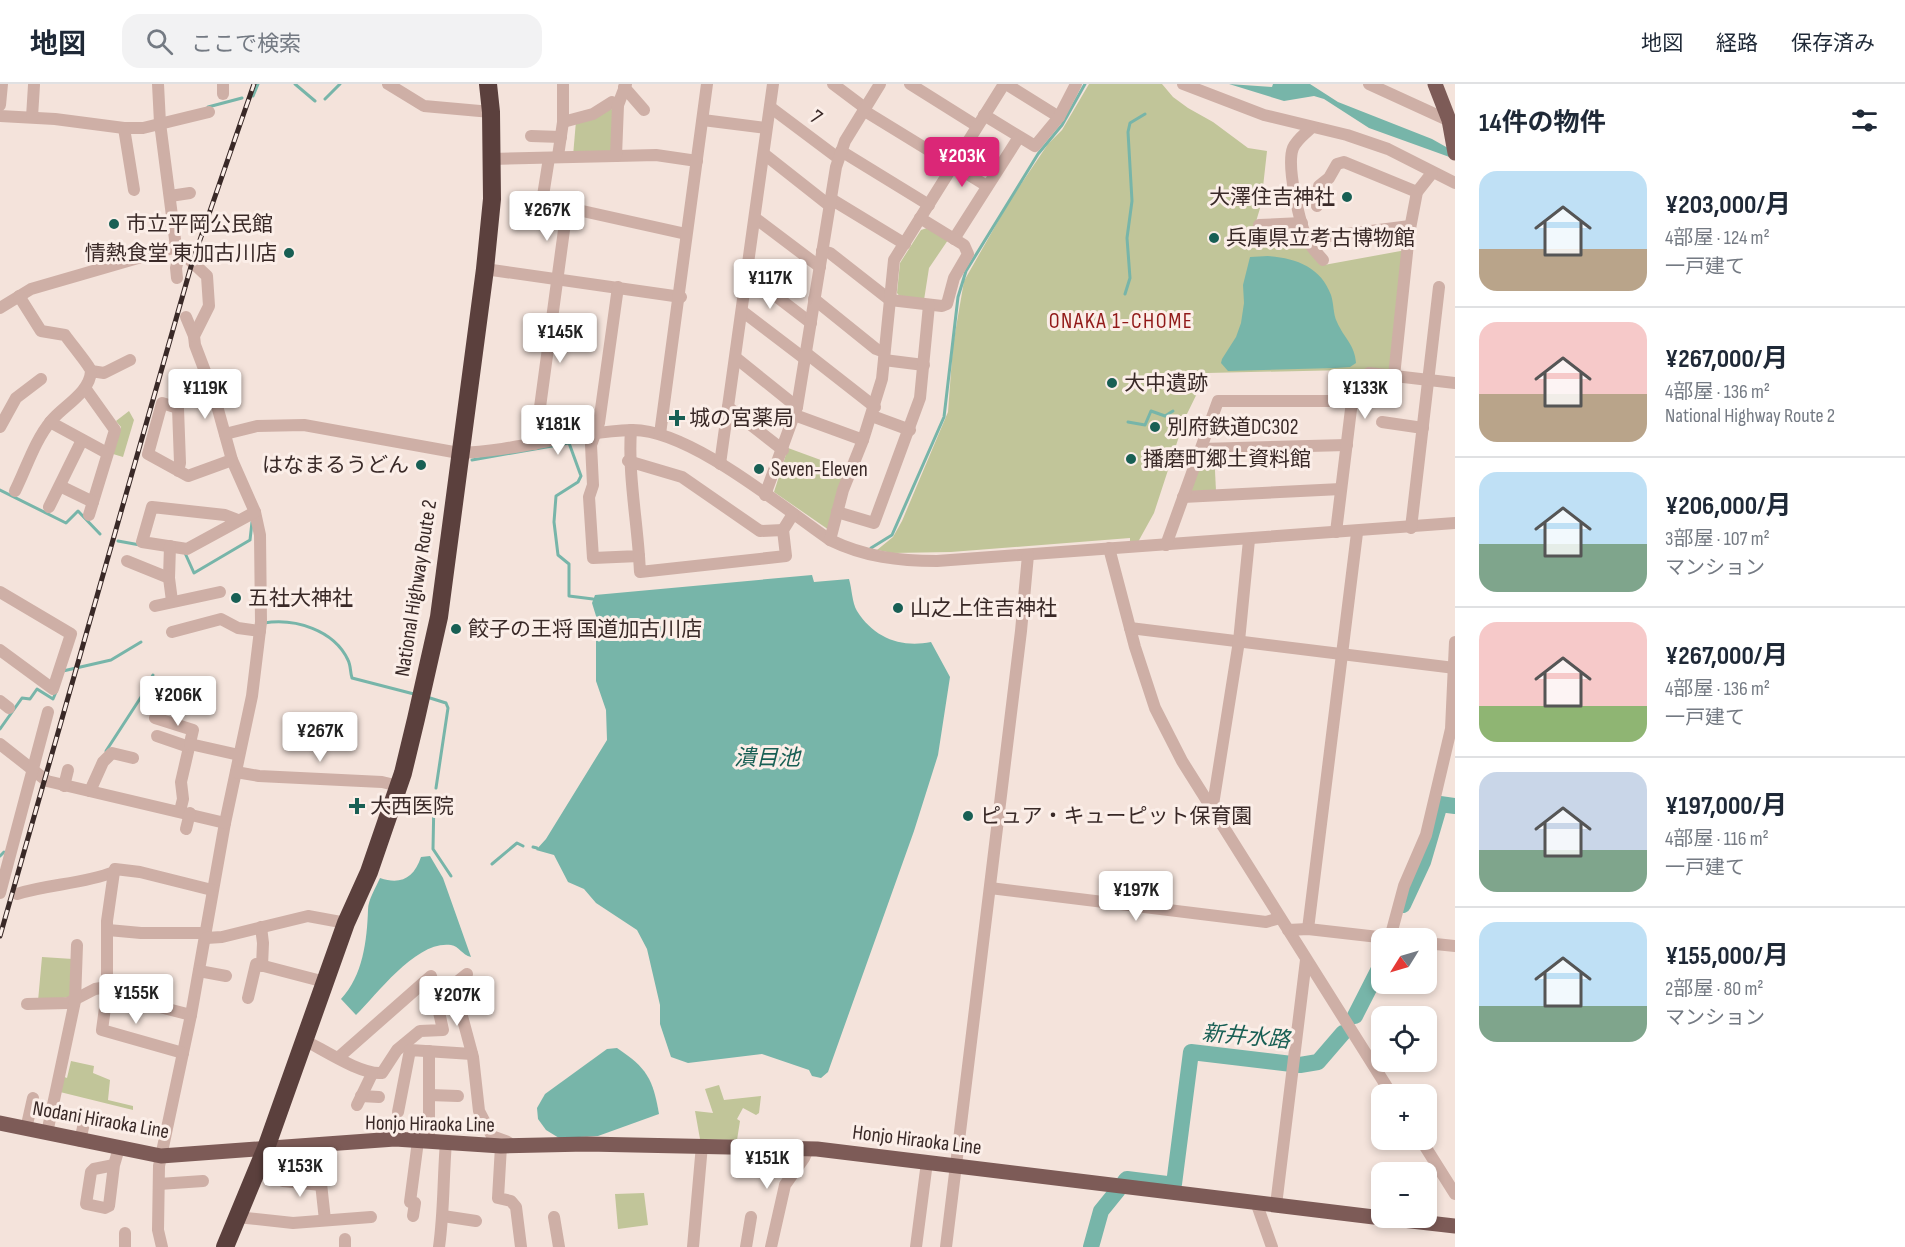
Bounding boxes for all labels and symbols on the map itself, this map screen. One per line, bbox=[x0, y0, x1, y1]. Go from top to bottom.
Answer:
street label: 7 bbox=[805, 104, 827, 130]
pin: ¥203K bbox=[920, 137, 1004, 188]
place label: 大澤住吉神社 bbox=[1209, 185, 1335, 210]
marker: 大澤住吉神社 bbox=[1340, 190, 1354, 204]
pin: ¥267K bbox=[505, 191, 589, 242]
place label: 市立平岡公民館 bbox=[126, 212, 273, 237]
marker: 市立平岡公民館 bbox=[107, 217, 121, 231]
place label: 兵庫県立考古博物館 bbox=[1226, 226, 1415, 251]
marker: 兵庫県立考古博物館 bbox=[1207, 231, 1221, 245]
place label: 情熱食堂 東加古川店 bbox=[85, 241, 277, 266]
marker: 情熱食堂 東加古川店 bbox=[282, 246, 296, 260]
pin: ¥117K bbox=[728, 259, 812, 310]
district label: ONAKA 1-CHOME bbox=[1049, 308, 1193, 335]
pin: ¥145K bbox=[518, 313, 602, 364]
pin: ¥119K bbox=[163, 369, 247, 420]
pin: ¥133K bbox=[1323, 369, 1407, 420]
place label: 大中遺跡 bbox=[1124, 371, 1208, 396]
marker: 大中遺跡 bbox=[1105, 376, 1119, 390]
pin: ¥181K bbox=[516, 405, 600, 456]
place label: 城の宮薬局 bbox=[689, 406, 794, 431]
marker: 城の宮薬局 bbox=[670, 411, 684, 425]
place label: 別府鉄道DC302 bbox=[1167, 415, 1298, 440]
marker: 別府鉄道DC302 bbox=[1148, 420, 1162, 434]
place label: 播磨町郷土資料館 bbox=[1143, 447, 1311, 472]
marker: 播磨町郷土資料館 bbox=[1124, 452, 1138, 466]
place label: はなまるうどん bbox=[262, 453, 409, 478]
place label: Seven-Eleven bbox=[771, 457, 868, 482]
marker: はなまるうどん bbox=[414, 458, 428, 472]
marker: Seven-Eleven bbox=[752, 462, 766, 476]
street label: National Highway Route 2 bbox=[390, 498, 442, 678]
place label: 五社大神社 bbox=[248, 586, 353, 611]
marker: 五社大神社 bbox=[229, 591, 243, 605]
place label: 山之上住吉神社 bbox=[910, 596, 1057, 621]
marker: 山之上住吉神社 bbox=[891, 601, 905, 615]
place label: 餃子の王将 国道加古川店 bbox=[468, 617, 702, 642]
marker: 餃子の王将 国道加古川店 bbox=[449, 622, 463, 636]
pin: ¥206K bbox=[136, 676, 220, 727]
pin: ¥267K bbox=[278, 712, 362, 763]
water label: 潰目池 bbox=[734, 745, 802, 772]
place label: 大西医院 bbox=[370, 794, 454, 819]
marker: 大西医院 bbox=[348, 797, 366, 815]
place label: ピュア・キューピット保育園 bbox=[980, 804, 1253, 829]
marker: ピュア・キューピット保育園 bbox=[961, 809, 975, 823]
pin: ¥197K bbox=[1094, 871, 1178, 922]
north arrow bbox=[1371, 928, 1437, 994]
pin: ¥155K bbox=[94, 974, 178, 1025]
pin: ¥207K bbox=[415, 976, 499, 1027]
water label: 新井水路 bbox=[1201, 1020, 1293, 1054]
street label: Nodani Hiraoka Line bbox=[31, 1096, 171, 1144]
street label: Honjo Hiraoka Line bbox=[365, 1110, 495, 1138]
street label: Honjo Hiraoka Line bbox=[851, 1120, 983, 1160]
pin: ¥151K bbox=[725, 1139, 809, 1190]
pin: ¥153K bbox=[258, 1147, 342, 1198]

